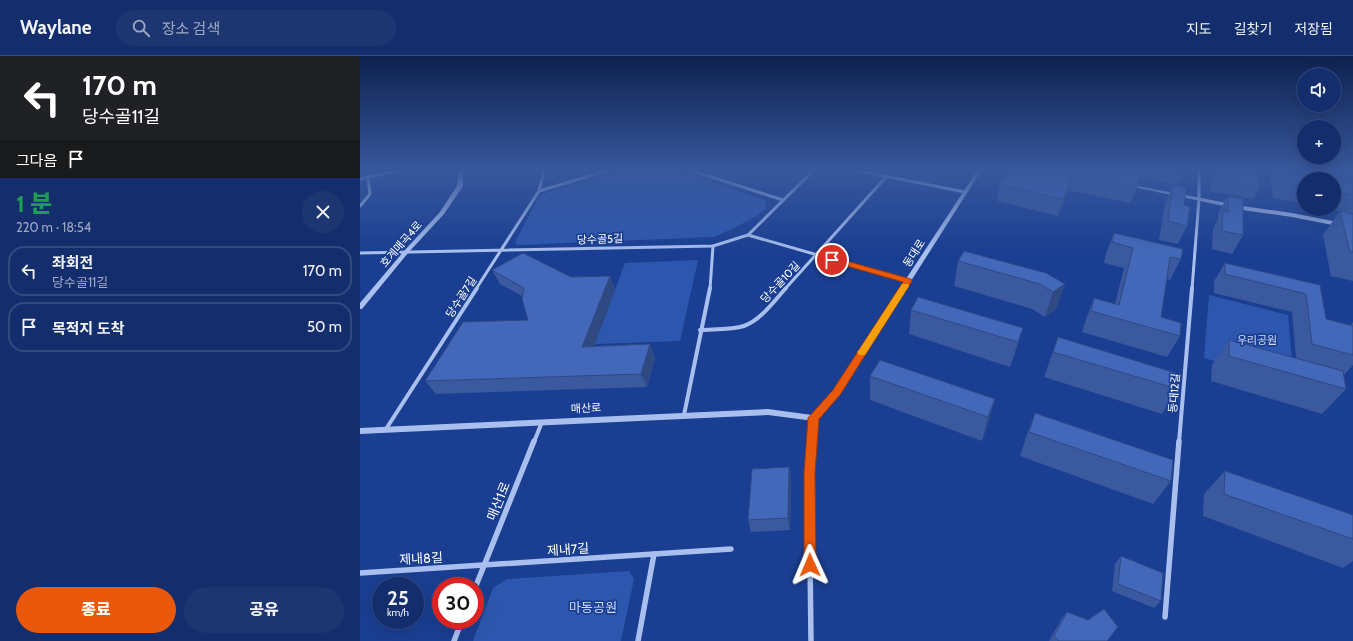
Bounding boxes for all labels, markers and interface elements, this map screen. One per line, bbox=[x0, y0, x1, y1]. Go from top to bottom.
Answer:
search box bbox=[116, 10, 396, 46]
text: Waylane bbox=[20, 16, 92, 39]
icon: search bbox=[130, 17, 152, 39]
text: 장소 검색 bbox=[162, 20, 220, 38]
text: 지도 bbox=[1186, 20, 1212, 38]
text: 길찾기 bbox=[1234, 20, 1272, 38]
text: 저장됨 bbox=[1294, 20, 1333, 38]
text: 170 m bbox=[82, 68, 157, 102]
map controls bbox=[1297, 68, 1341, 216]
button: sound bbox=[1297, 68, 1341, 112]
icon: left bbox=[16, 72, 68, 124]
text: 당수골11길 bbox=[82, 106, 160, 128]
button: + bbox=[1297, 120, 1341, 164]
icon: arrive bbox=[65, 148, 87, 170]
text: 그다음 bbox=[16, 152, 57, 170]
button: − bbox=[1297, 172, 1341, 216]
text: 1 분 bbox=[16, 189, 52, 218]
button: close bbox=[302, 191, 344, 233]
street label: 호계매곡4로 bbox=[377, 218, 425, 270]
text: 220 m · 18:54 bbox=[16, 219, 91, 235]
street label: 당수골5길 bbox=[577, 231, 623, 247]
street label: 동대로 bbox=[900, 236, 928, 270]
pin bbox=[815, 243, 849, 277]
icon: arrive bbox=[821, 249, 843, 271]
text: 좌회전 bbox=[52, 254, 93, 272]
street label: 당수골10길 bbox=[757, 258, 803, 306]
icon: left bbox=[18, 260, 40, 282]
text: 170 m bbox=[303, 262, 342, 280]
text: 당수골11길 bbox=[52, 274, 108, 290]
street label: 당수골7길 bbox=[443, 274, 479, 320]
icon: arrive bbox=[18, 316, 40, 338]
text: 50 m bbox=[307, 318, 342, 336]
text: 목적지 도착 bbox=[52, 320, 124, 338]
park label: 우리공원 bbox=[1237, 333, 1277, 347]
street label: 동대12길 bbox=[1165, 373, 1183, 413]
street label: 매산로 bbox=[570, 400, 602, 416]
street label: 매산1로 bbox=[483, 479, 513, 523]
street label: 제내7길 bbox=[546, 540, 590, 558]
position arrow bbox=[789, 544, 831, 586]
street label: 제내8길 bbox=[399, 549, 443, 567]
speed limit sign: 30 bbox=[432, 577, 484, 629]
text: 25 bbox=[387, 586, 409, 610]
button: 종료 bbox=[16, 587, 176, 633]
button: 공유 bbox=[184, 587, 344, 633]
park label: 마동공원 bbox=[569, 599, 617, 615]
text: km/h bbox=[387, 606, 409, 619]

